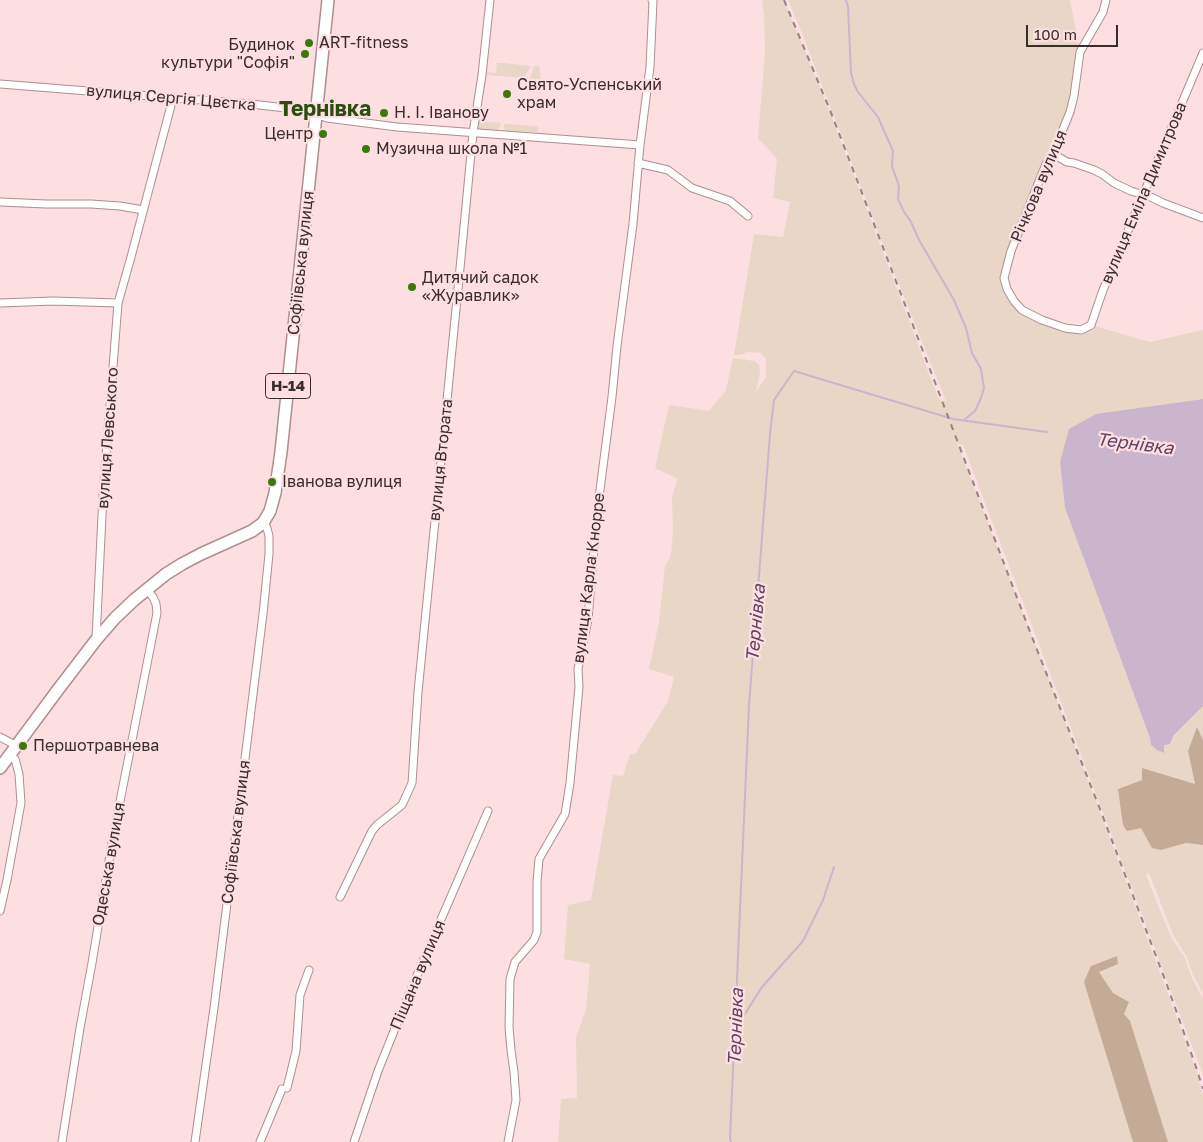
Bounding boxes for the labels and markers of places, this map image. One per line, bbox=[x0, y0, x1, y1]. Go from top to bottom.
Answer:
place label: ART-fitness bbox=[319, 33, 409, 53]
place label: Будинок культури "Софія" bbox=[161, 35, 295, 73]
marker: ART-fitness bbox=[303, 37, 315, 49]
marker: Будинок культури "Софія" bbox=[299, 48, 311, 60]
place label: Свято-Успенський храм bbox=[517, 75, 662, 113]
marker: Свято-Успенський храм bbox=[501, 88, 513, 100]
place label: Н. І. Іванову bbox=[394, 103, 489, 123]
marker: Н. І. Іванову bbox=[378, 107, 390, 119]
place label: Центр bbox=[264, 124, 313, 144]
marker: Центр bbox=[317, 128, 329, 140]
place label: Музична школа №1 bbox=[376, 139, 527, 159]
marker: Музична школа №1 bbox=[360, 143, 372, 155]
place label: Дитячий садок «Журавлик» bbox=[422, 268, 539, 306]
marker: Дитячий садок «Журавлик» bbox=[406, 281, 418, 293]
place label: Іванова вулиця bbox=[282, 472, 402, 492]
marker: Іванова вулиця bbox=[266, 476, 278, 488]
place label: Першотравнева bbox=[33, 736, 159, 756]
marker: Першотравнева bbox=[17, 740, 29, 752]

